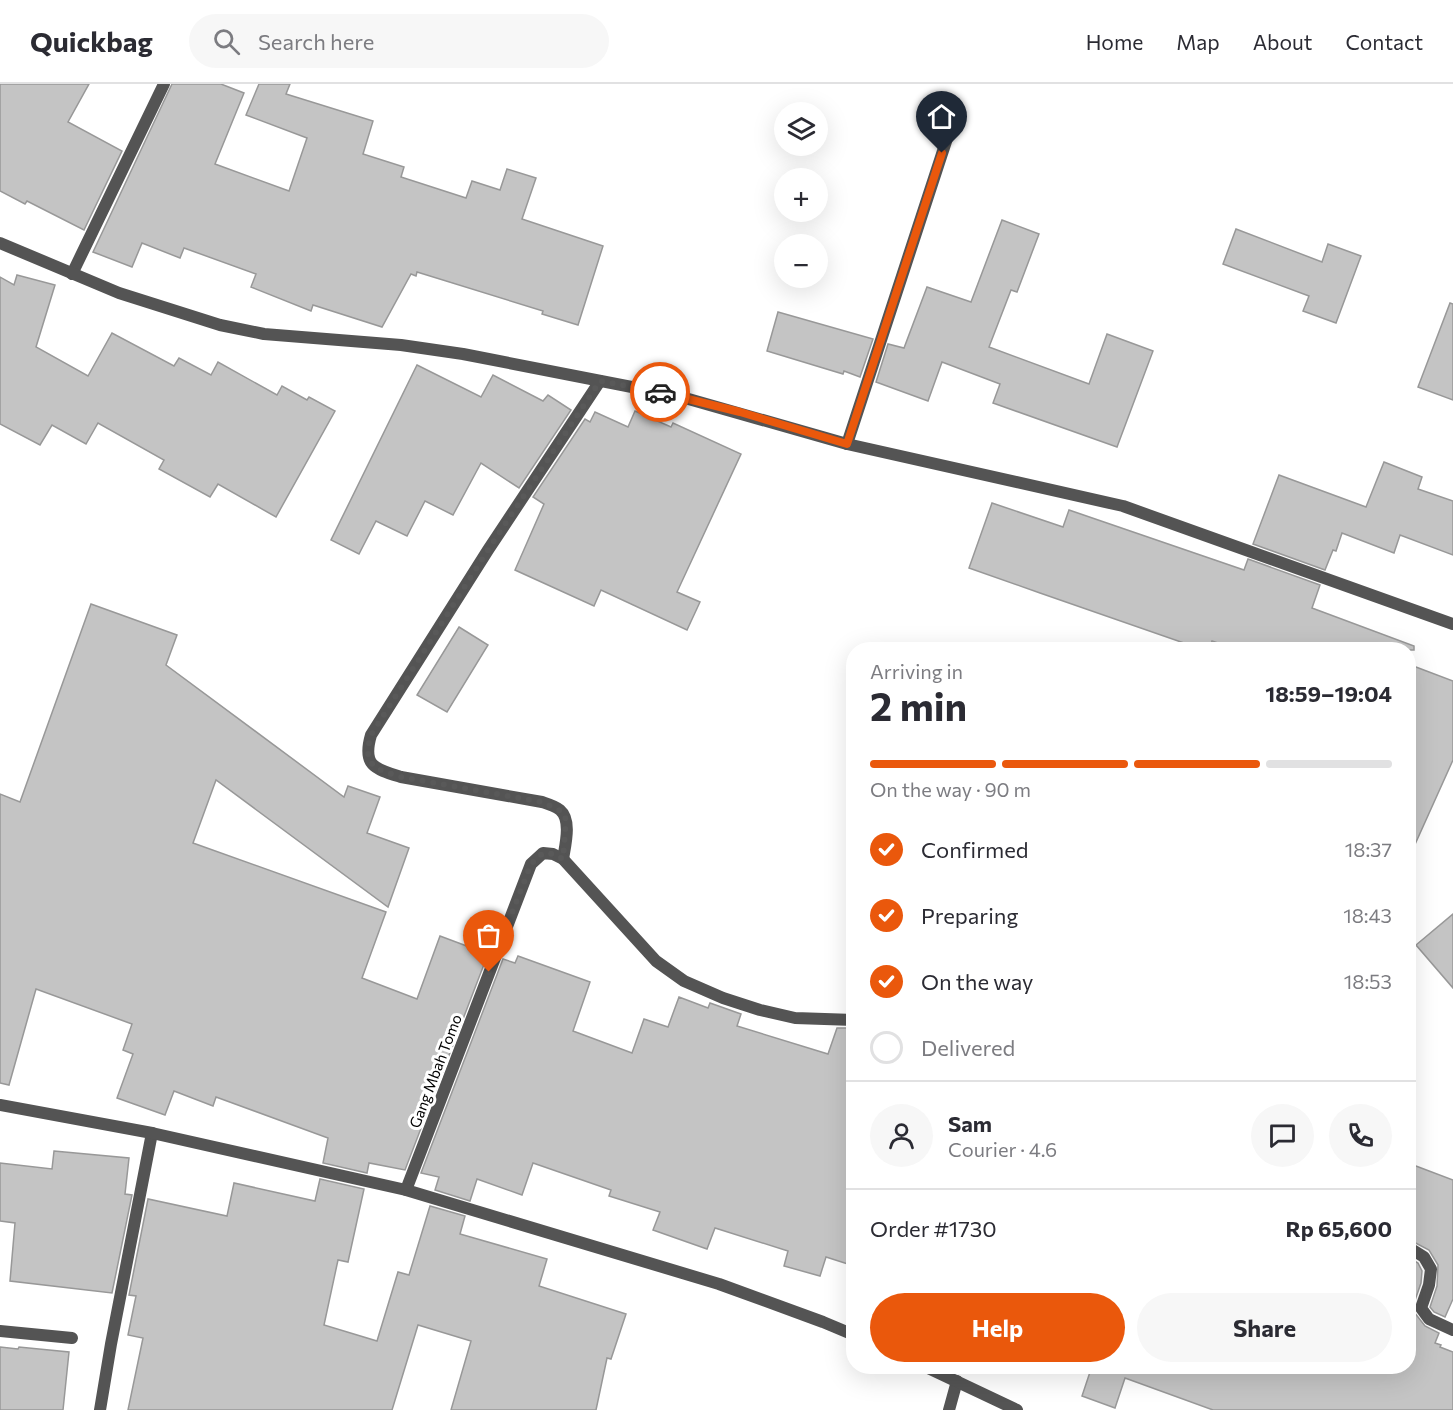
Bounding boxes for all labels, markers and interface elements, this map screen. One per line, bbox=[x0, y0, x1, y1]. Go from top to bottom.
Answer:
search box bbox=[189, 14, 609, 68]
text: Quickbag bbox=[30, 24, 153, 58]
icon: search bbox=[210, 25, 243, 58]
text: Search here bbox=[258, 28, 374, 55]
text: Home bbox=[1086, 29, 1143, 54]
text: Map bbox=[1176, 29, 1220, 54]
text: About bbox=[1253, 29, 1312, 54]
text: Contact bbox=[1345, 29, 1423, 54]
pin bbox=[916, 91, 967, 153]
icon: home bbox=[925, 100, 958, 133]
map controls bbox=[774, 102, 828, 288]
button: layers bbox=[774, 102, 828, 156]
button: + bbox=[774, 168, 828, 222]
button: − bbox=[774, 234, 828, 288]
courier bbox=[630, 362, 690, 422]
icon: car bbox=[644, 376, 677, 409]
text: Arriving in bbox=[870, 659, 963, 683]
text: 18:59–19:04 bbox=[1265, 680, 1392, 707]
text: 2 min bbox=[870, 681, 967, 729]
text: On the way · 90 m bbox=[870, 777, 1031, 801]
icon: check bbox=[870, 833, 903, 866]
text: Confirmed bbox=[921, 836, 1028, 863]
text: 18:37 bbox=[1345, 837, 1392, 861]
icon: check bbox=[870, 899, 903, 932]
text: Preparing bbox=[921, 902, 1018, 929]
text: 18:43 bbox=[1343, 903, 1392, 927]
pin bbox=[463, 910, 514, 972]
icon: bag bbox=[472, 919, 505, 952]
icon: check bbox=[870, 965, 903, 998]
text: On the way bbox=[921, 968, 1033, 995]
text: 18:53 bbox=[1344, 969, 1392, 993]
street label: Gang Mbah Tomo bbox=[405, 1012, 465, 1130]
text: Delivered bbox=[921, 1034, 1015, 1061]
button: person bbox=[870, 1104, 933, 1167]
button: chat bbox=[1251, 1104, 1314, 1167]
button: phone bbox=[1329, 1104, 1392, 1167]
text: Sam bbox=[948, 1110, 992, 1137]
text: Courier · 4.6 bbox=[948, 1137, 1057, 1161]
text: Order #1730 bbox=[870, 1215, 997, 1242]
text: Rp 65,600 bbox=[1285, 1215, 1392, 1242]
button: Help bbox=[870, 1293, 1125, 1362]
button: Share bbox=[1137, 1293, 1392, 1362]

